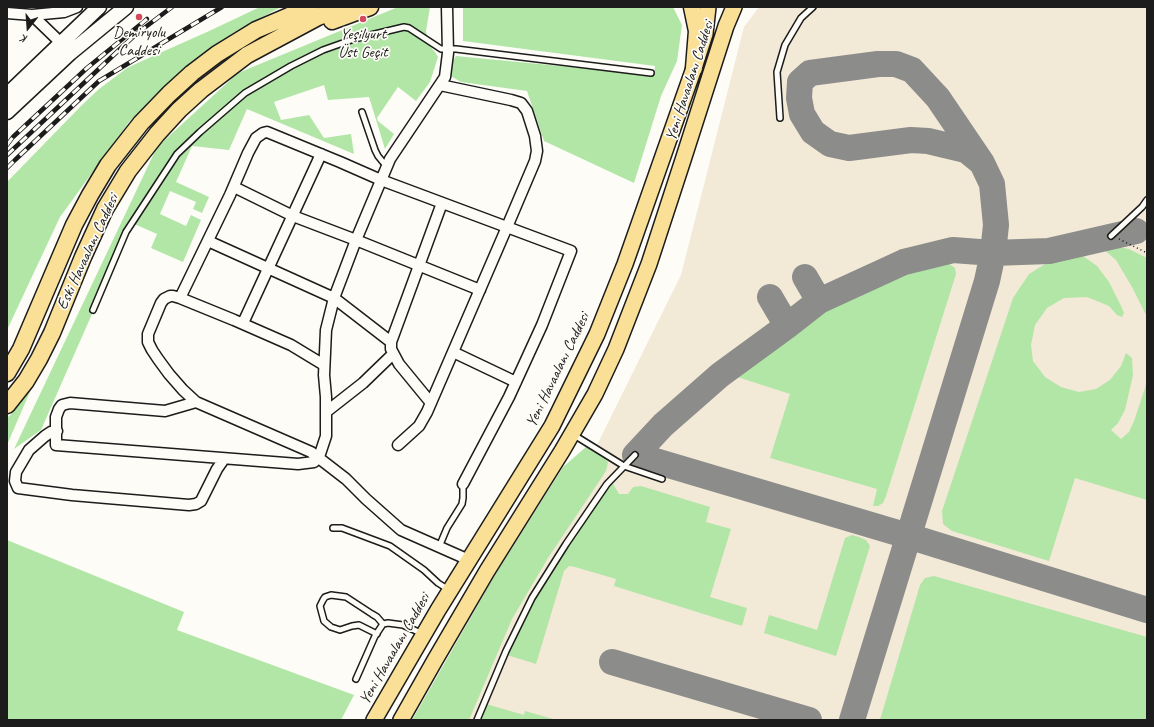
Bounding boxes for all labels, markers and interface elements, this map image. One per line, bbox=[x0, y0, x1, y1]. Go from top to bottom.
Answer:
north arrow bbox=[8, 8, 48, 48]
marker: Demiryolu Caddesi bbox=[134, 12, 144, 22]
marker: Yeşilyurt Üst Geçit bbox=[358, 14, 368, 24]
street label: Yeni Havaalanı Caddesi bbox=[662, 19, 718, 143]
place label: Demiryolu Caddesi bbox=[113, 23, 165, 61]
place label: Yeşilyurt Üst Geçit bbox=[338, 25, 388, 63]
text: K bbox=[20, 32, 29, 47]
street label: Eski Havaalanı Caddesi bbox=[53, 191, 123, 313]
street label: Yeni Havaalanı Caddesi bbox=[522, 310, 594, 430]
street label: Yeni Havaalanı Caddesi bbox=[355, 590, 435, 708]

